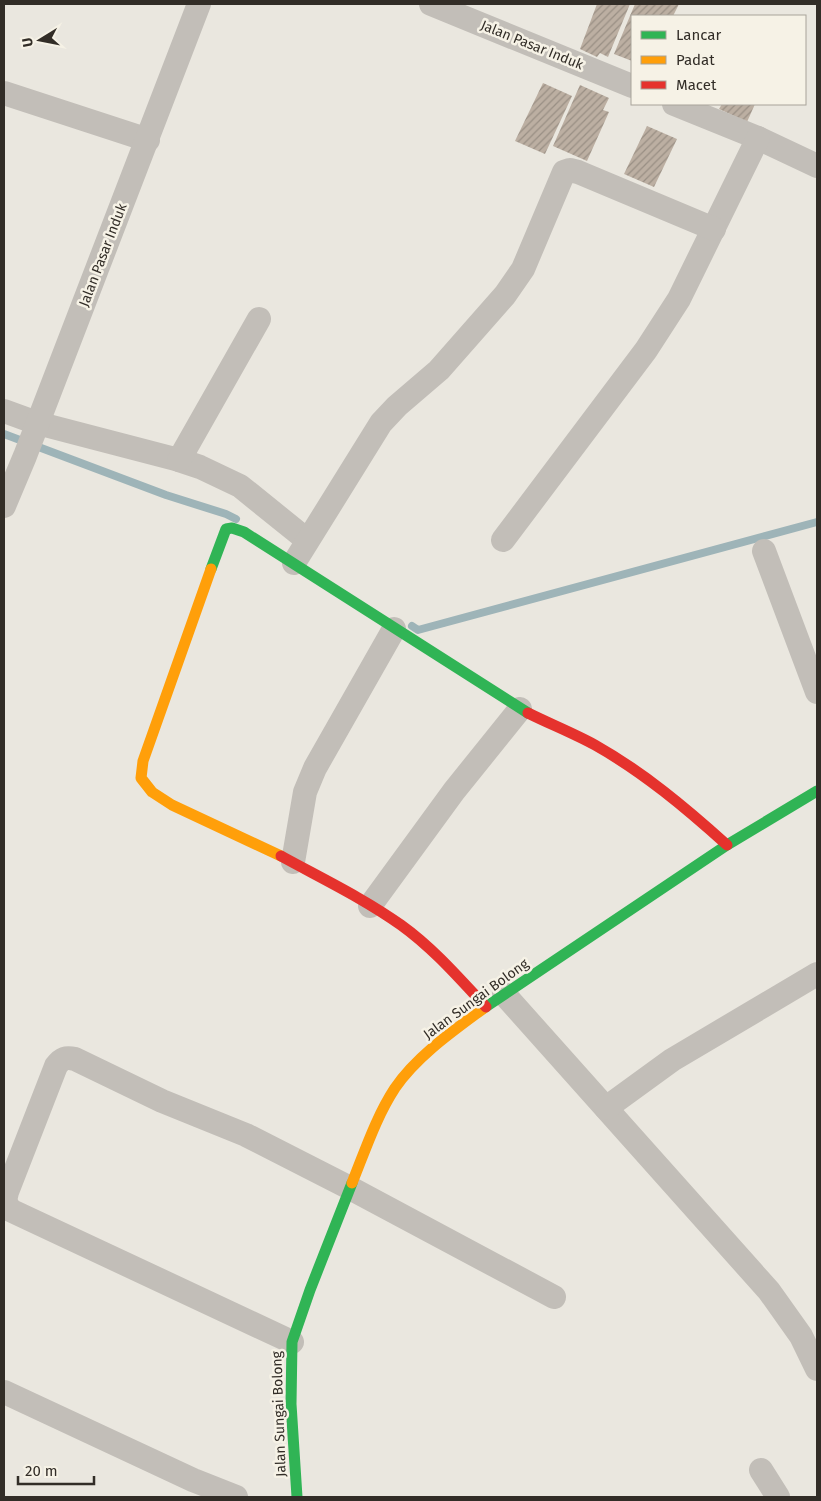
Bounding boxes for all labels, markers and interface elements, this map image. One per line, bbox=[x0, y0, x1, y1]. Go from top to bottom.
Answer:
north arrow bbox=[15, 15, 65, 65]
legend bbox=[631, 15, 806, 105]
street label: Jalan Pasar Induk bbox=[478, 17, 587, 74]
text: Lancar bbox=[676, 26, 721, 44]
text: U bbox=[19, 36, 37, 48]
text: Padat bbox=[676, 51, 715, 69]
text: Macet bbox=[676, 76, 717, 94]
street label: Jalan Pasar Induk bbox=[75, 200, 131, 309]
street label: Jalan Sungai Bolong bbox=[420, 955, 533, 1043]
street label: Jalan Sungai Bolong bbox=[268, 1350, 290, 1477]
scale bar bbox=[18, 1454, 94, 1486]
text: 20 m bbox=[25, 1462, 58, 1480]

